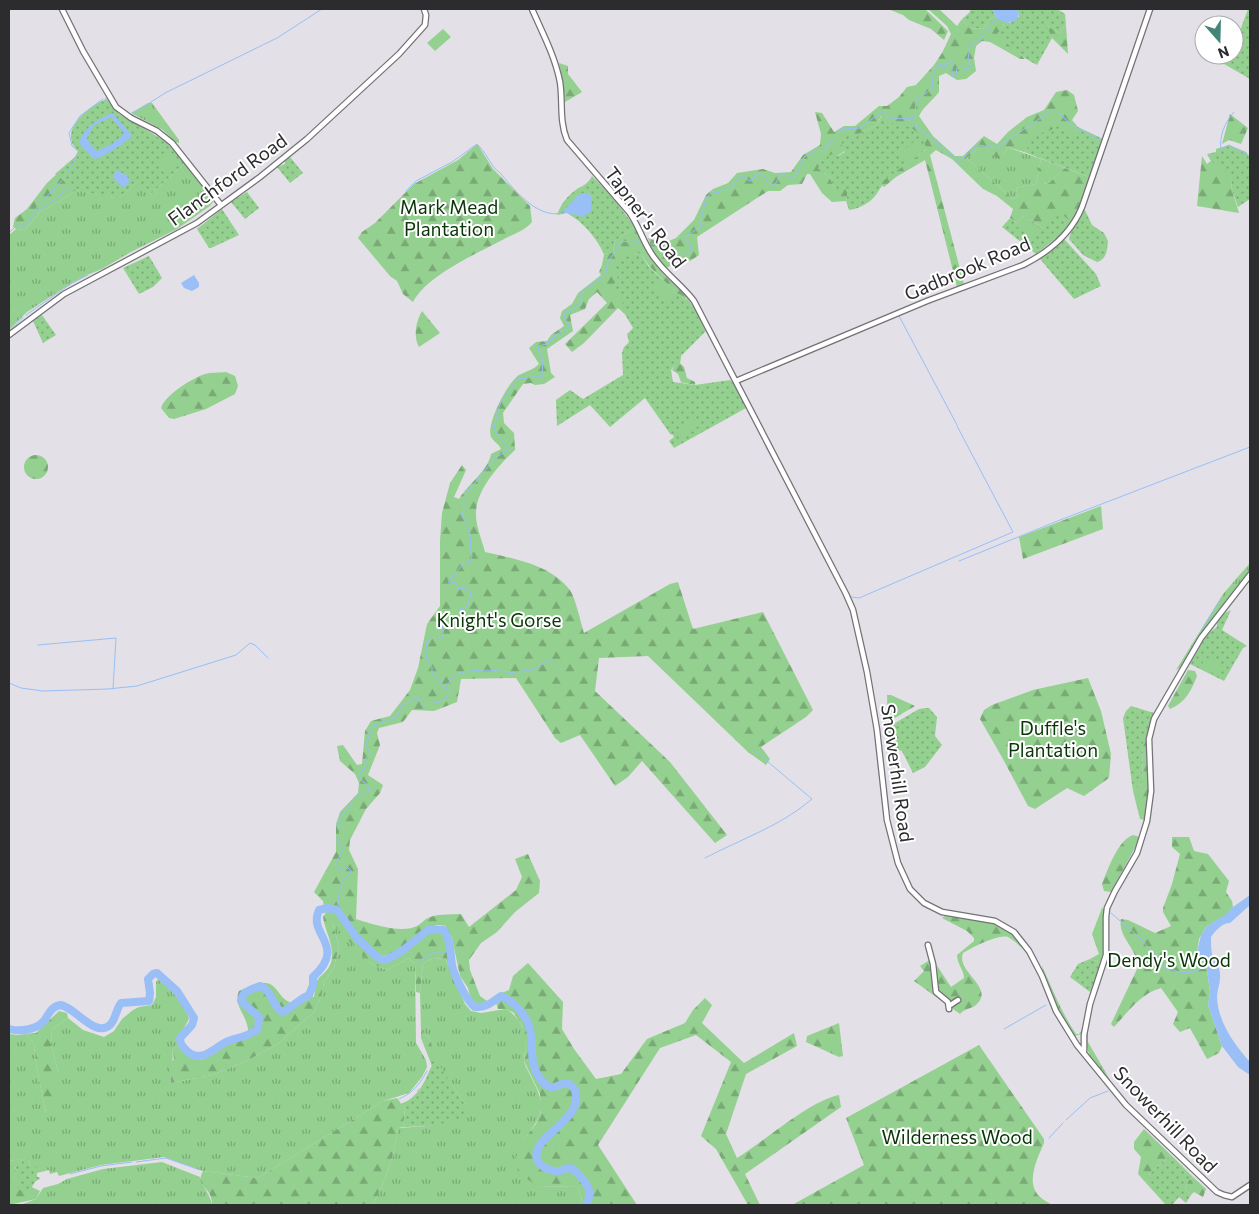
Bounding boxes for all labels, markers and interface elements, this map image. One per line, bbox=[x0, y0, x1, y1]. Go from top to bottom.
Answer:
north arrow bbox=[1194, 15, 1244, 65]
text: N bbox=[1216, 43, 1231, 62]
street label: Flanchford Road bbox=[163, 128, 291, 230]
street label: Tapner's Road bbox=[600, 162, 692, 272]
park label: Mark Mead Plantation bbox=[400, 195, 498, 240]
street label: Gadbrook Road bbox=[901, 231, 1033, 305]
park label: Knight's Gorse bbox=[437, 608, 561, 631]
street label: Snowerhill Road bbox=[877, 703, 919, 843]
park label: Duffle's Plantation bbox=[1008, 716, 1098, 761]
park label: Dendy's Wood bbox=[1107, 948, 1231, 971]
street label: Snowerhill Road bbox=[1109, 1061, 1223, 1177]
park label: Wilderness Wood bbox=[881, 1125, 1033, 1148]

